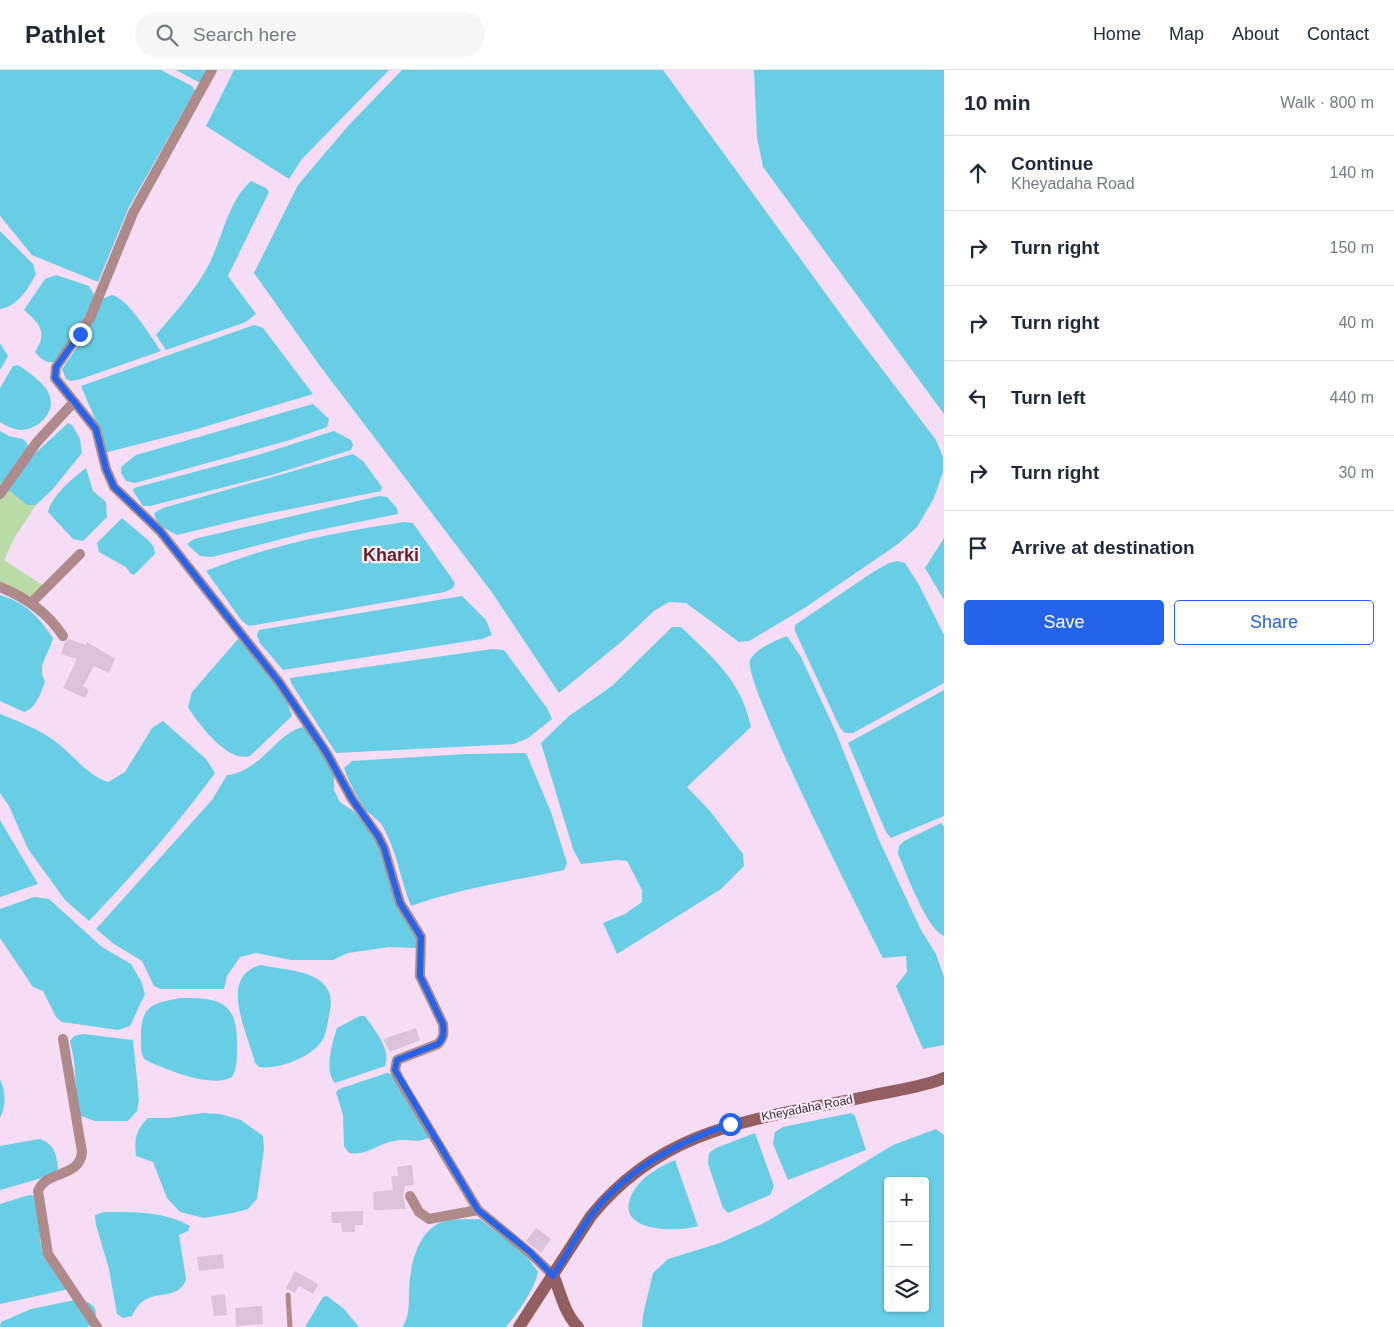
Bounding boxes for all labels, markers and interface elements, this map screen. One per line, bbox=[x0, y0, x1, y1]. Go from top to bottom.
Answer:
search box bbox=[135, 12, 485, 57]
text: Pathlet bbox=[25, 21, 105, 48]
icon: search bbox=[153, 21, 181, 49]
text: Search here bbox=[193, 24, 297, 45]
text: Home bbox=[1093, 24, 1141, 44]
text: Map bbox=[1169, 24, 1204, 44]
text: About bbox=[1232, 24, 1279, 44]
text: Contact bbox=[1307, 24, 1369, 44]
text: 10 min bbox=[964, 91, 1031, 114]
text: Walk · 800 m bbox=[1280, 94, 1374, 111]
text: Continue bbox=[1011, 153, 1093, 174]
icon: ahead bbox=[964, 159, 992, 187]
text: 140 m bbox=[1330, 164, 1374, 181]
text: Kheyadaha Road bbox=[1011, 175, 1135, 192]
icon: right bbox=[964, 234, 992, 262]
text: Turn right bbox=[1011, 237, 1099, 258]
text: 150 m bbox=[1330, 239, 1374, 256]
icon: right bbox=[964, 309, 992, 337]
text: Turn right bbox=[1011, 312, 1099, 333]
text: 40 m bbox=[1338, 314, 1374, 331]
route end bbox=[69, 323, 92, 346]
icon: left bbox=[964, 384, 992, 412]
text: Turn left bbox=[1011, 387, 1086, 408]
text: 440 m bbox=[1330, 389, 1374, 406]
icon: right bbox=[964, 459, 992, 487]
text: Turn right bbox=[1011, 462, 1099, 483]
text: 30 m bbox=[1338, 464, 1374, 481]
icon: arrive bbox=[964, 534, 992, 562]
text: Arrive at destination bbox=[1011, 537, 1195, 558]
district label: Kharki bbox=[363, 545, 419, 565]
button: Save bbox=[964, 600, 1164, 645]
button: Share bbox=[1174, 600, 1374, 645]
street label: Kheyadaha Road bbox=[760, 1092, 854, 1124]
route start bbox=[719, 1113, 742, 1136]
map controls bbox=[884, 1177, 929, 1312]
button: + bbox=[884, 1177, 929, 1222]
button: − bbox=[884, 1222, 929, 1267]
button: layers bbox=[884, 1267, 929, 1312]

